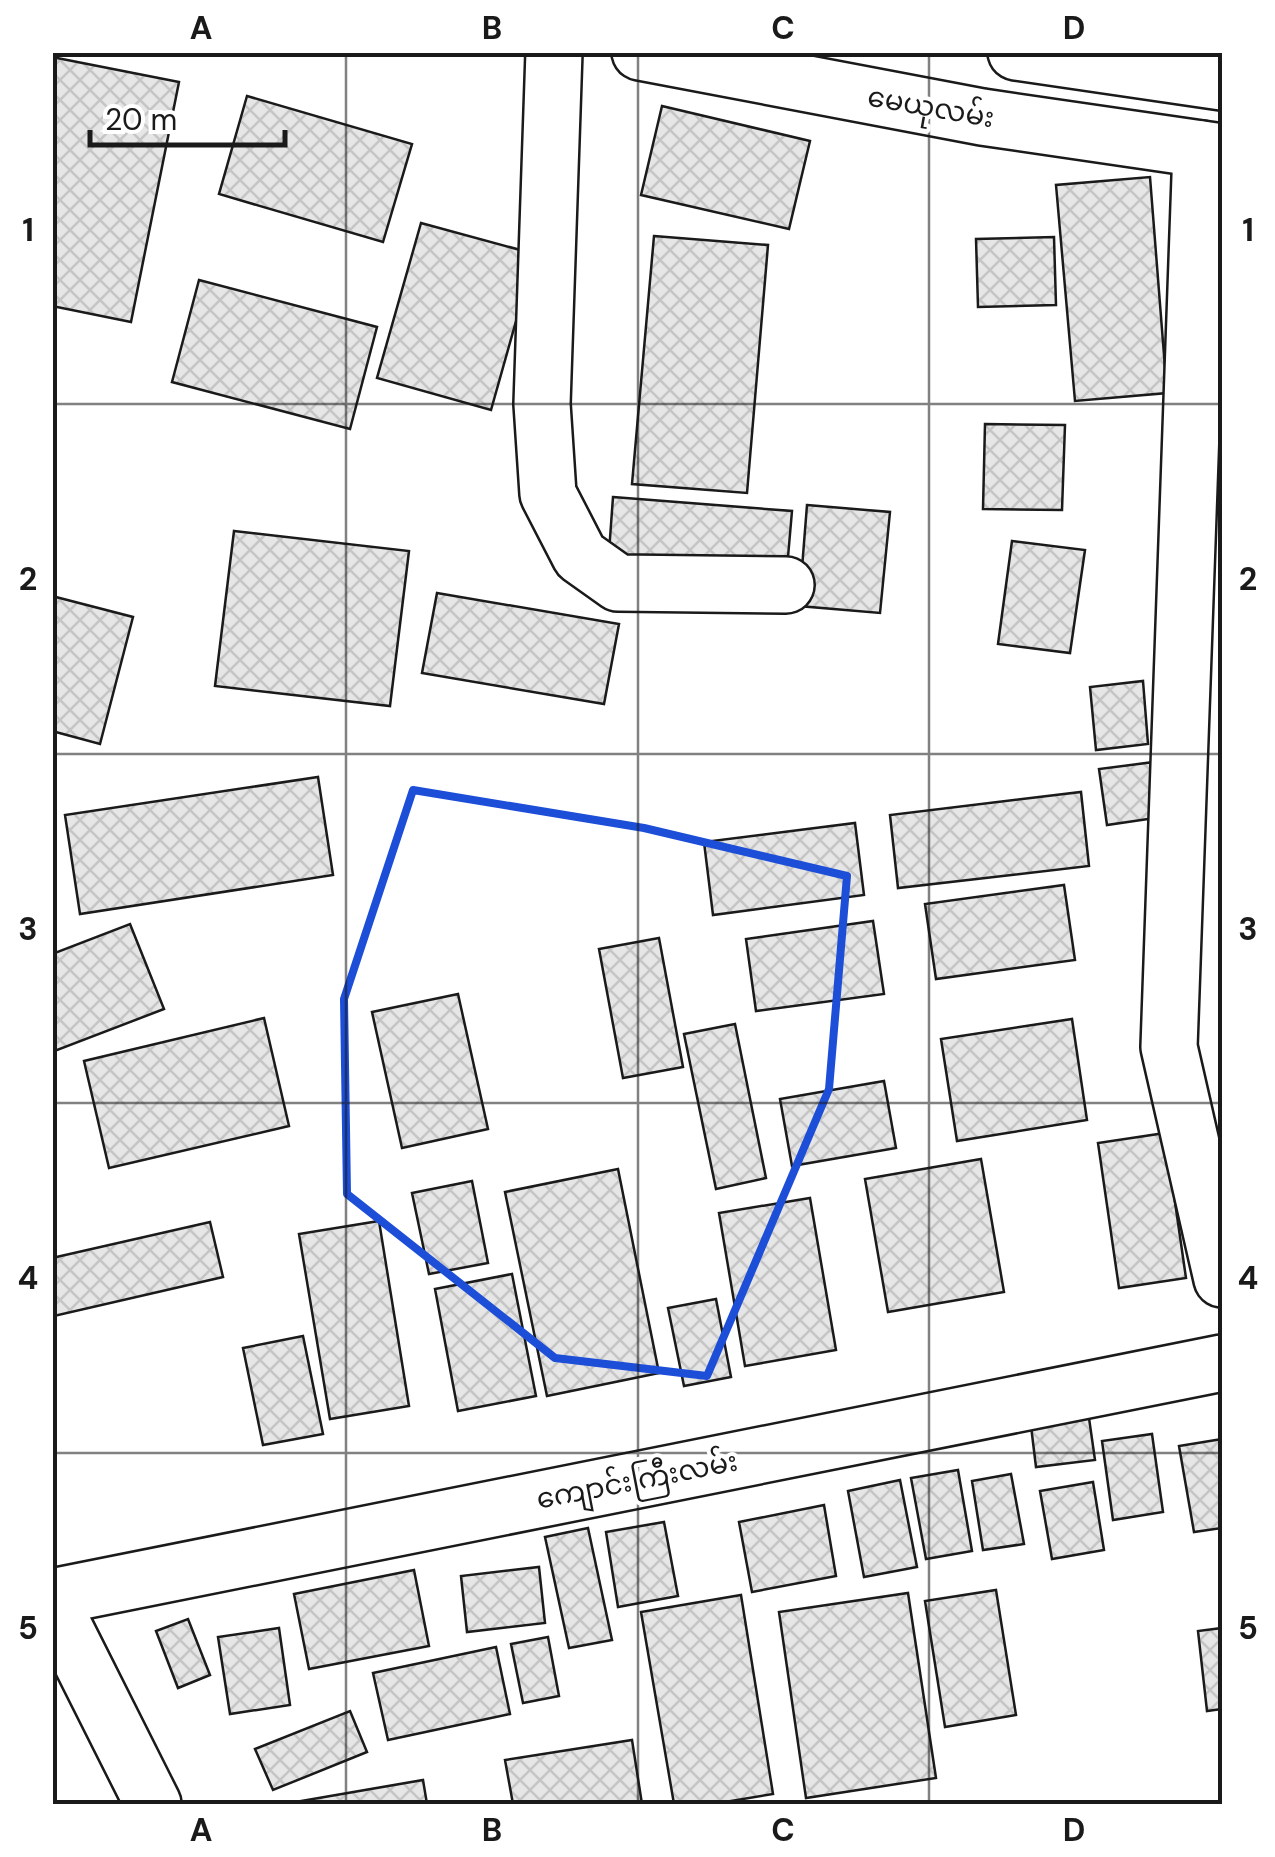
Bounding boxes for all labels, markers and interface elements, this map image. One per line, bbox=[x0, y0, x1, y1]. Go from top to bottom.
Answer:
text: A bbox=[190, 7, 212, 49]
text: B bbox=[482, 7, 502, 49]
text: C bbox=[771, 7, 795, 49]
text: D bbox=[1063, 7, 1085, 49]
street label: မေယုလမ်း bbox=[864, 78, 997, 140]
scale bar bbox=[90, 85, 285, 147]
text: 20 m bbox=[105, 100, 177, 139]
text: 1 bbox=[22, 209, 34, 251]
text: 1 bbox=[1242, 209, 1254, 251]
text: 2 bbox=[19, 558, 37, 600]
text: 2 bbox=[1239, 558, 1257, 600]
text: 3 bbox=[18, 908, 38, 950]
text: 3 bbox=[1238, 908, 1258, 950]
text: 4 bbox=[18, 1257, 38, 1299]
text: 4 bbox=[1238, 1257, 1258, 1299]
street label: ကျောင်းကြီးလမ်း bbox=[533, 1442, 742, 1522]
text: 5 bbox=[18, 1607, 38, 1649]
text: 5 bbox=[1238, 1607, 1258, 1649]
text: A bbox=[190, 1809, 212, 1851]
text: B bbox=[482, 1809, 502, 1851]
text: C bbox=[771, 1809, 795, 1851]
text: D bbox=[1063, 1809, 1085, 1851]

